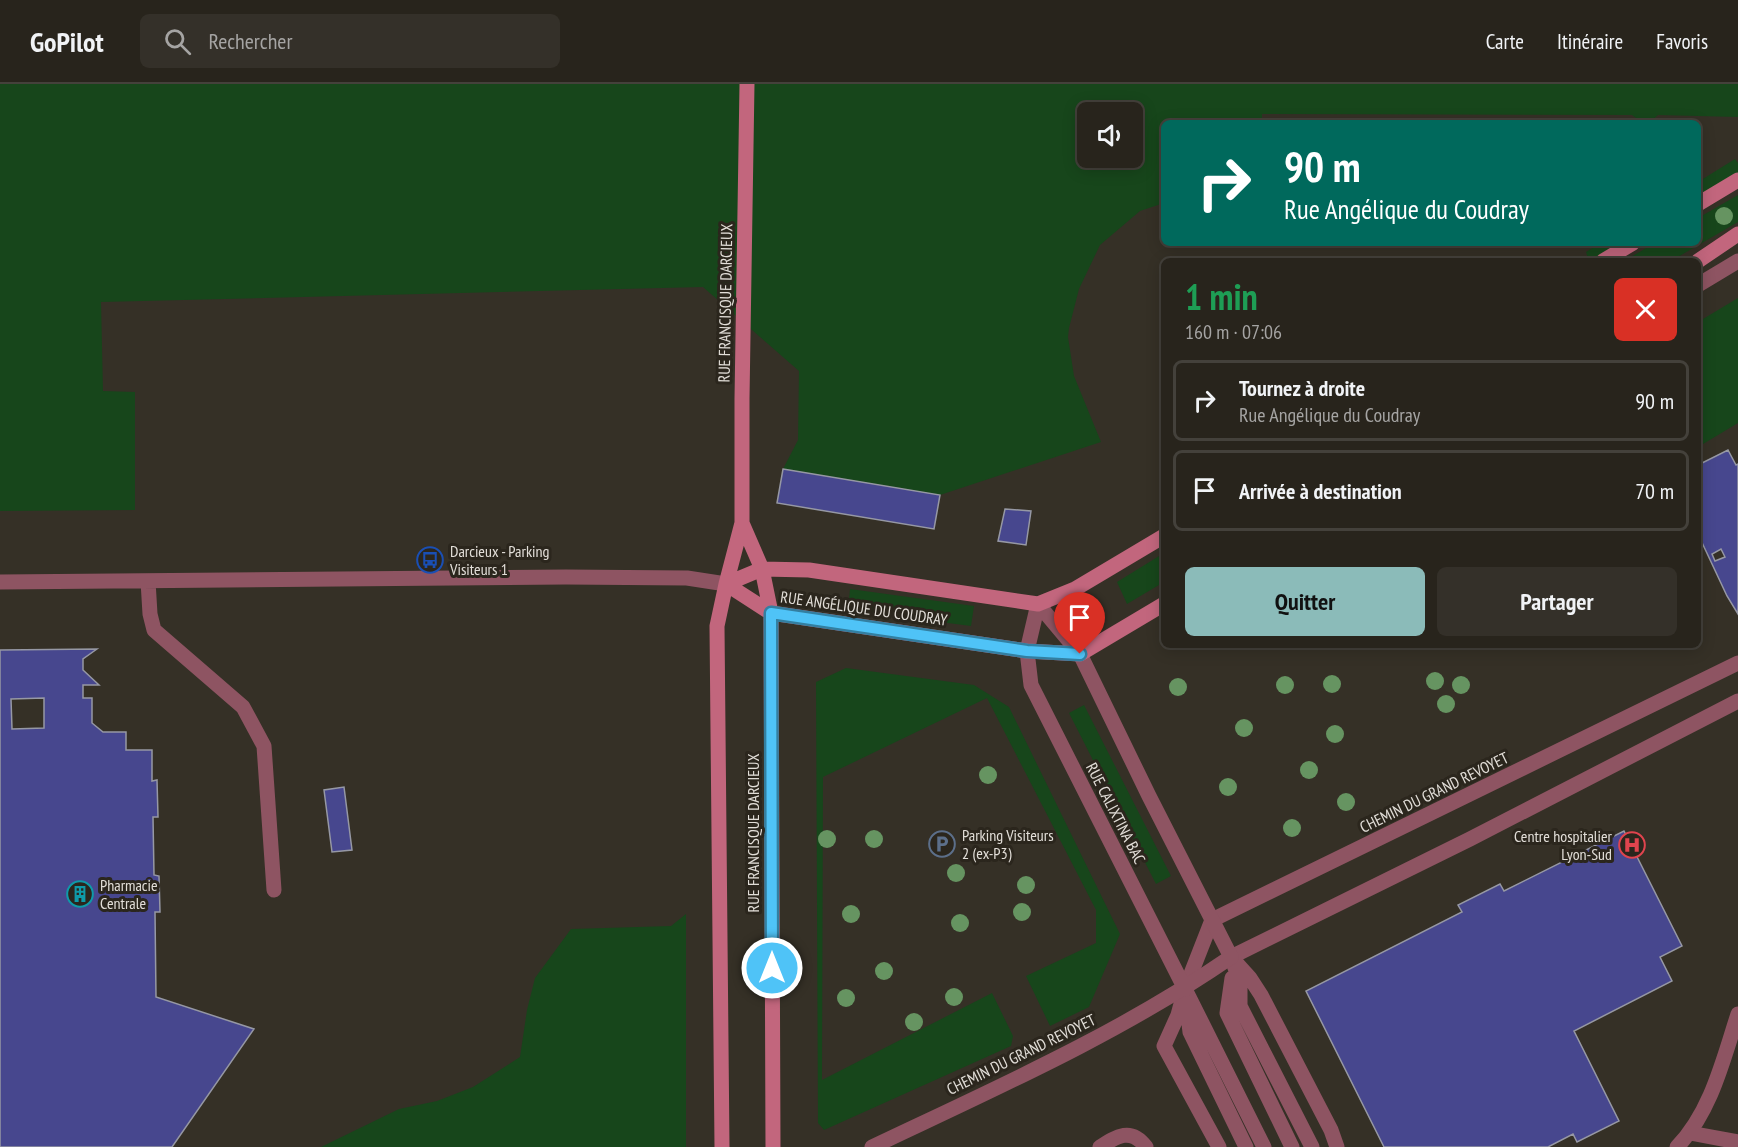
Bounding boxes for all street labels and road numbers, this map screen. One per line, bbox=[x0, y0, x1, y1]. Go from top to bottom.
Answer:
street label: RUE FRANCISQUE DARCIEUX bbox=[714, 223, 736, 383]
street label: RUE ANGÉLIQUE DU COUDRAY bbox=[779, 586, 949, 630]
street label: CHEMIN DU GRAND REVOYET bbox=[1356, 747, 1512, 837]
street label: RUE FRANCISQUE DARCIEUX bbox=[743, 754, 763, 912]
street label: RUE CALIXTINA BAC bbox=[1082, 759, 1150, 867]
street label: CHEMIN DU GRAND REVOYET bbox=[943, 1009, 1099, 1099]

